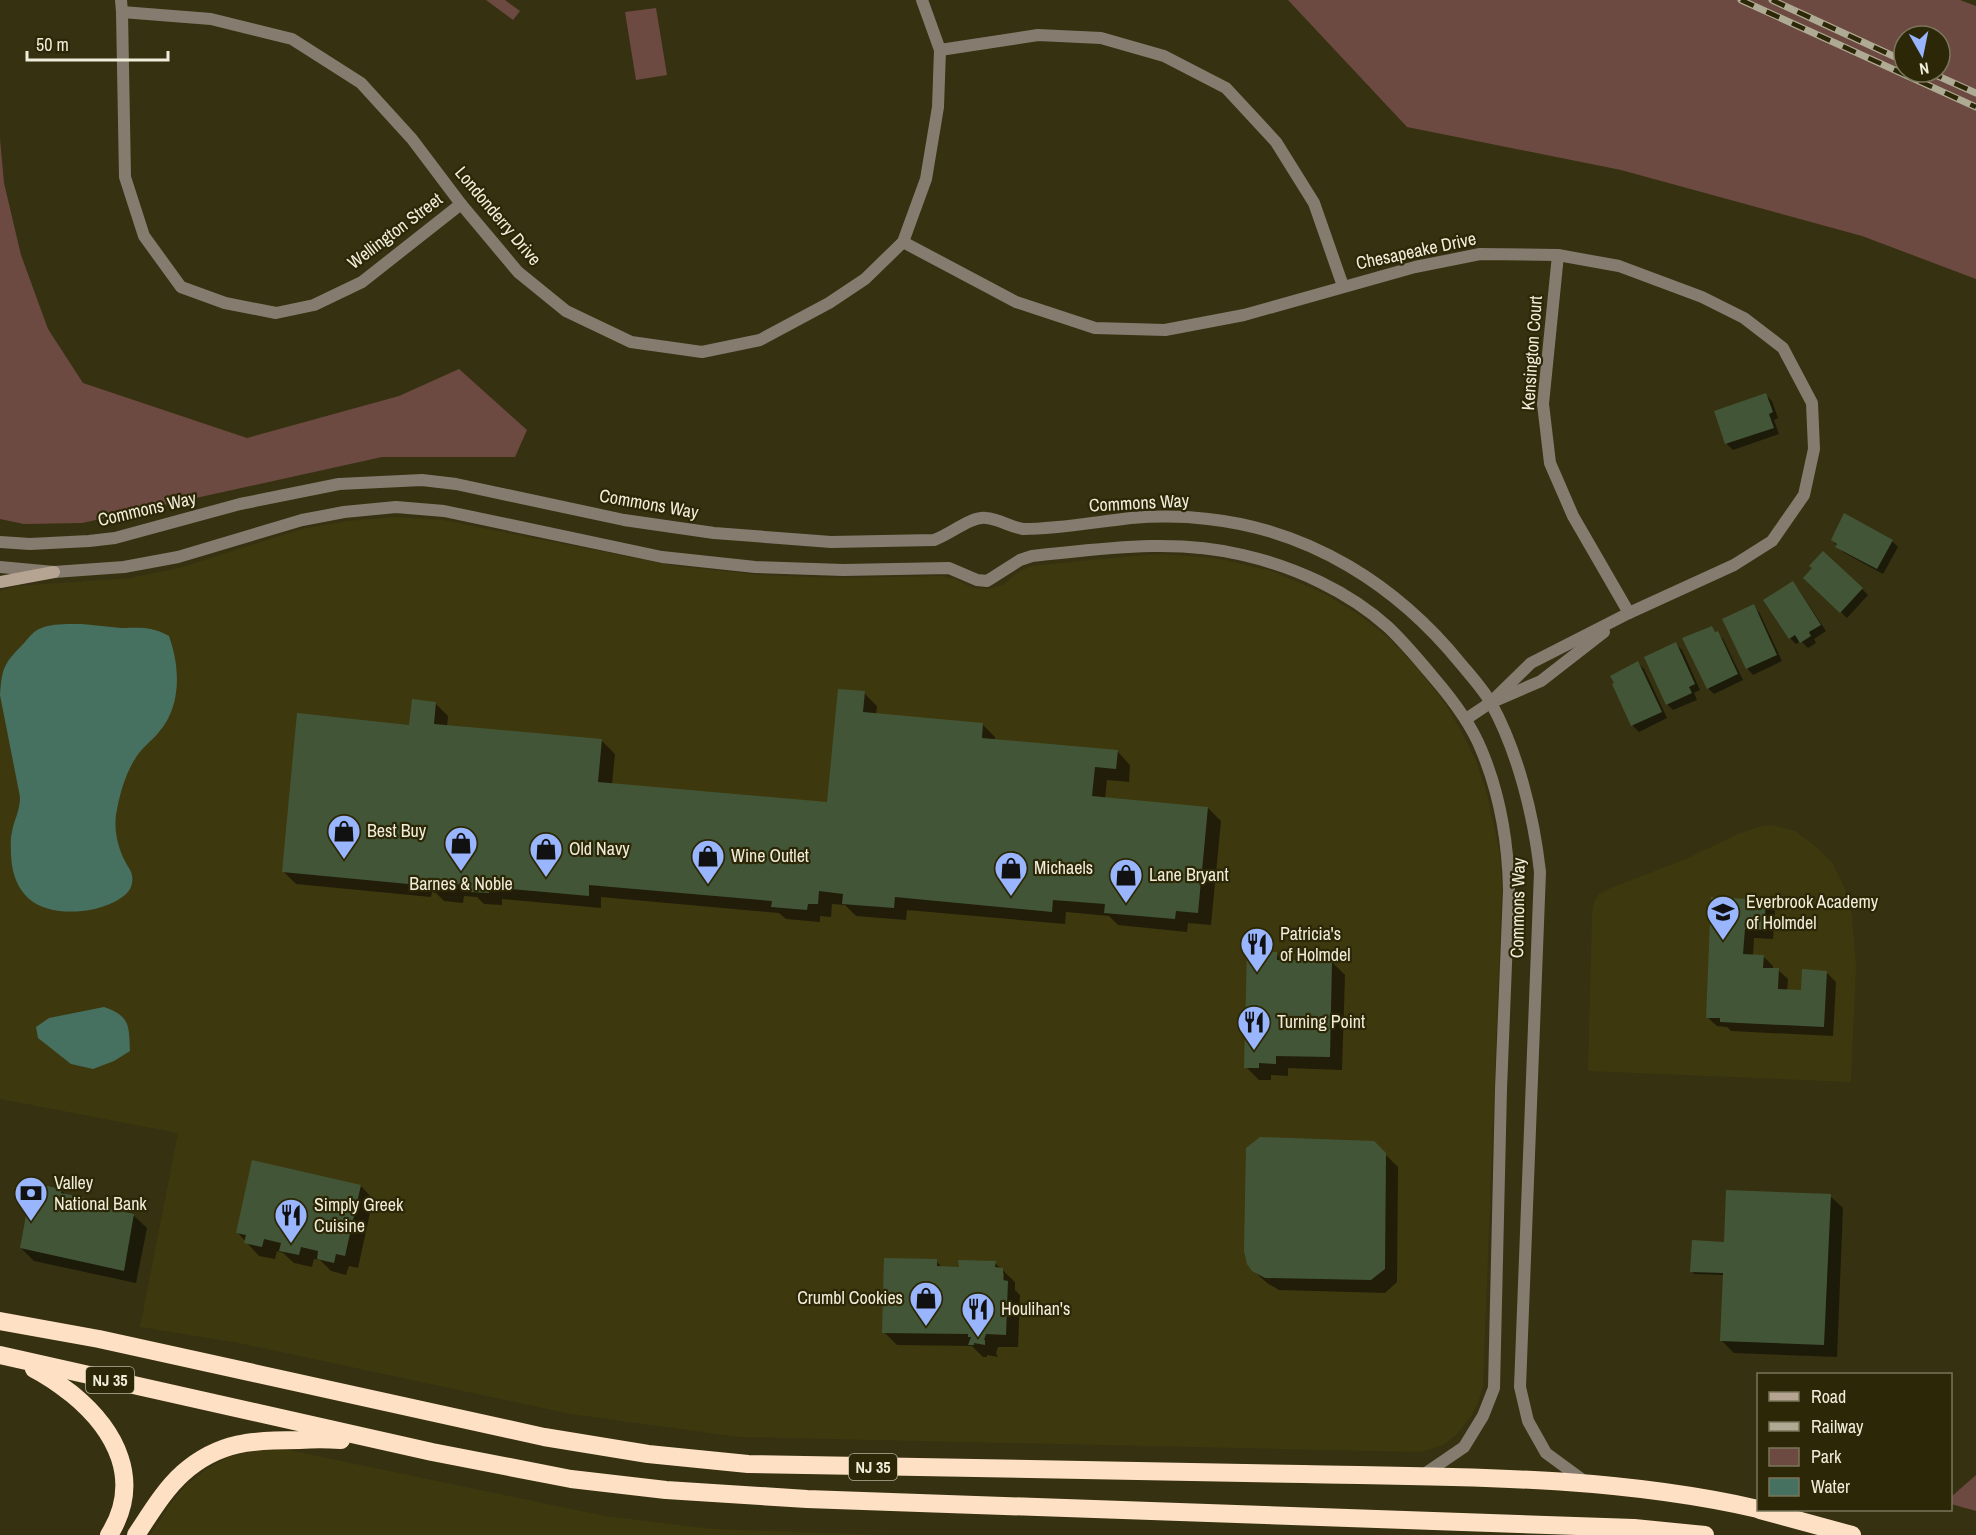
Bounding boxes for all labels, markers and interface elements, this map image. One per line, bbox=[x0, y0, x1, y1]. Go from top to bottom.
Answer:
scale bar bbox=[27, 24, 168, 62]
north arrow bbox=[1892, 24, 1952, 84]
text: 50 m bbox=[36, 32, 69, 57]
text: N bbox=[1918, 57, 1931, 80]
street label: Londonderry Drive bbox=[450, 161, 547, 271]
street label: Wellington Street bbox=[342, 187, 447, 275]
street label: Chesapeake Drive bbox=[1354, 226, 1478, 275]
street label: Kensington Court bbox=[1515, 295, 1548, 411]
street label: Commons Way bbox=[598, 482, 701, 525]
street label: Commons Way bbox=[95, 485, 199, 532]
street label: Commons Way bbox=[1088, 487, 1190, 518]
shop icon: Best Buy bbox=[326, 813, 362, 860]
place label: Best Buy bbox=[367, 818, 427, 843]
shop icon: Barnes & Noble bbox=[443, 825, 479, 872]
shop icon: Old Navy bbox=[528, 831, 564, 878]
place label: Old Navy bbox=[569, 836, 630, 861]
shop icon: Wine Outlet bbox=[690, 838, 726, 885]
place label: Wine Outlet bbox=[731, 843, 809, 868]
shop icon: Michaels bbox=[993, 850, 1029, 897]
place label: Michaels bbox=[1034, 855, 1093, 880]
shop icon: Lane Bryant bbox=[1108, 857, 1144, 904]
street label: Commons Way bbox=[1504, 857, 1531, 958]
place label: Lane Bryant bbox=[1149, 862, 1229, 887]
place label: Barnes & Noble bbox=[409, 871, 513, 896]
place label: Everbrook Academy of Holmdel bbox=[1746, 889, 1879, 935]
school or university icon: Everbrook Academy of Holmdel bbox=[1705, 894, 1741, 941]
place label: Patricia's of Holmdel bbox=[1280, 921, 1351, 967]
restaurant icon: Patricia's of Holmdel bbox=[1239, 926, 1275, 973]
restaurant icon: Turning Point bbox=[1236, 1004, 1272, 1051]
place label: Turning Point bbox=[1277, 1009, 1365, 1034]
place label: Valley National Bank bbox=[54, 1170, 147, 1216]
bank icon: Valley National Bank bbox=[13, 1175, 49, 1222]
place label: Simply Greek Cuisine bbox=[314, 1192, 404, 1238]
restaurant icon: Simply Greek Cuisine bbox=[273, 1197, 309, 1244]
shop icon: Crumbl Cookies bbox=[908, 1280, 944, 1327]
place label: Crumbl Cookies bbox=[797, 1285, 903, 1310]
restaurant icon: Houlihan's bbox=[960, 1291, 996, 1338]
place label: Houlihan's bbox=[1001, 1296, 1070, 1321]
road number: NJ 35 bbox=[86, 1367, 134, 1393]
legend bbox=[1757, 1373, 1952, 1511]
text: Road bbox=[1811, 1384, 1846, 1409]
text: Railway bbox=[1811, 1414, 1864, 1439]
text: Park bbox=[1811, 1444, 1842, 1469]
road number: NJ 35 bbox=[849, 1454, 897, 1480]
text: Water bbox=[1811, 1474, 1850, 1499]

